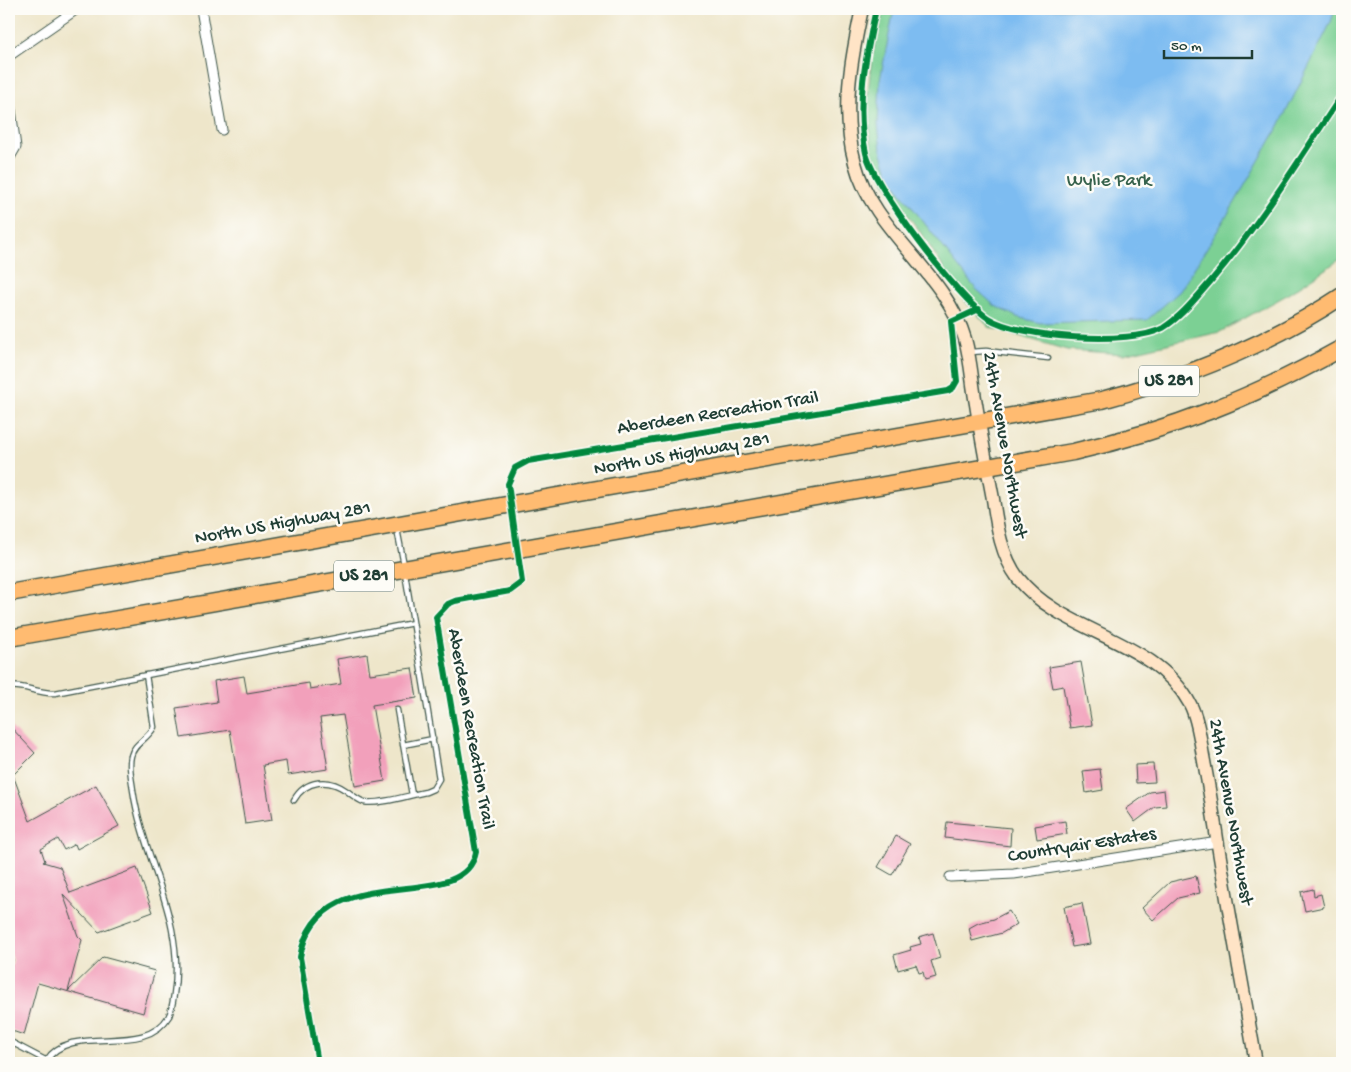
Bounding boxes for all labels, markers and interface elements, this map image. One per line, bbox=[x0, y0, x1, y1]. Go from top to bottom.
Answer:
scale bar bbox=[1164, 28, 1251, 60]
text: 50 m bbox=[1171, 38, 1202, 56]
park label: Wylie Park bbox=[1067, 170, 1153, 193]
street label: 24th Avenue Northwest bbox=[976, 350, 1032, 542]
road number: US 281 bbox=[1139, 366, 1199, 396]
street label: Aberdeen Recreation Trail bbox=[616, 387, 820, 441]
street label: North US Highway 281 bbox=[592, 428, 772, 482]
street label: North US Highway 281 bbox=[193, 497, 373, 551]
road number: US 281 bbox=[334, 560, 394, 592]
street label: Aberdeen Recreation Trail bbox=[441, 627, 499, 831]
street label: 24th Avenue Northwest bbox=[1202, 717, 1258, 909]
street label: Countryair Estates bbox=[1006, 823, 1159, 869]

